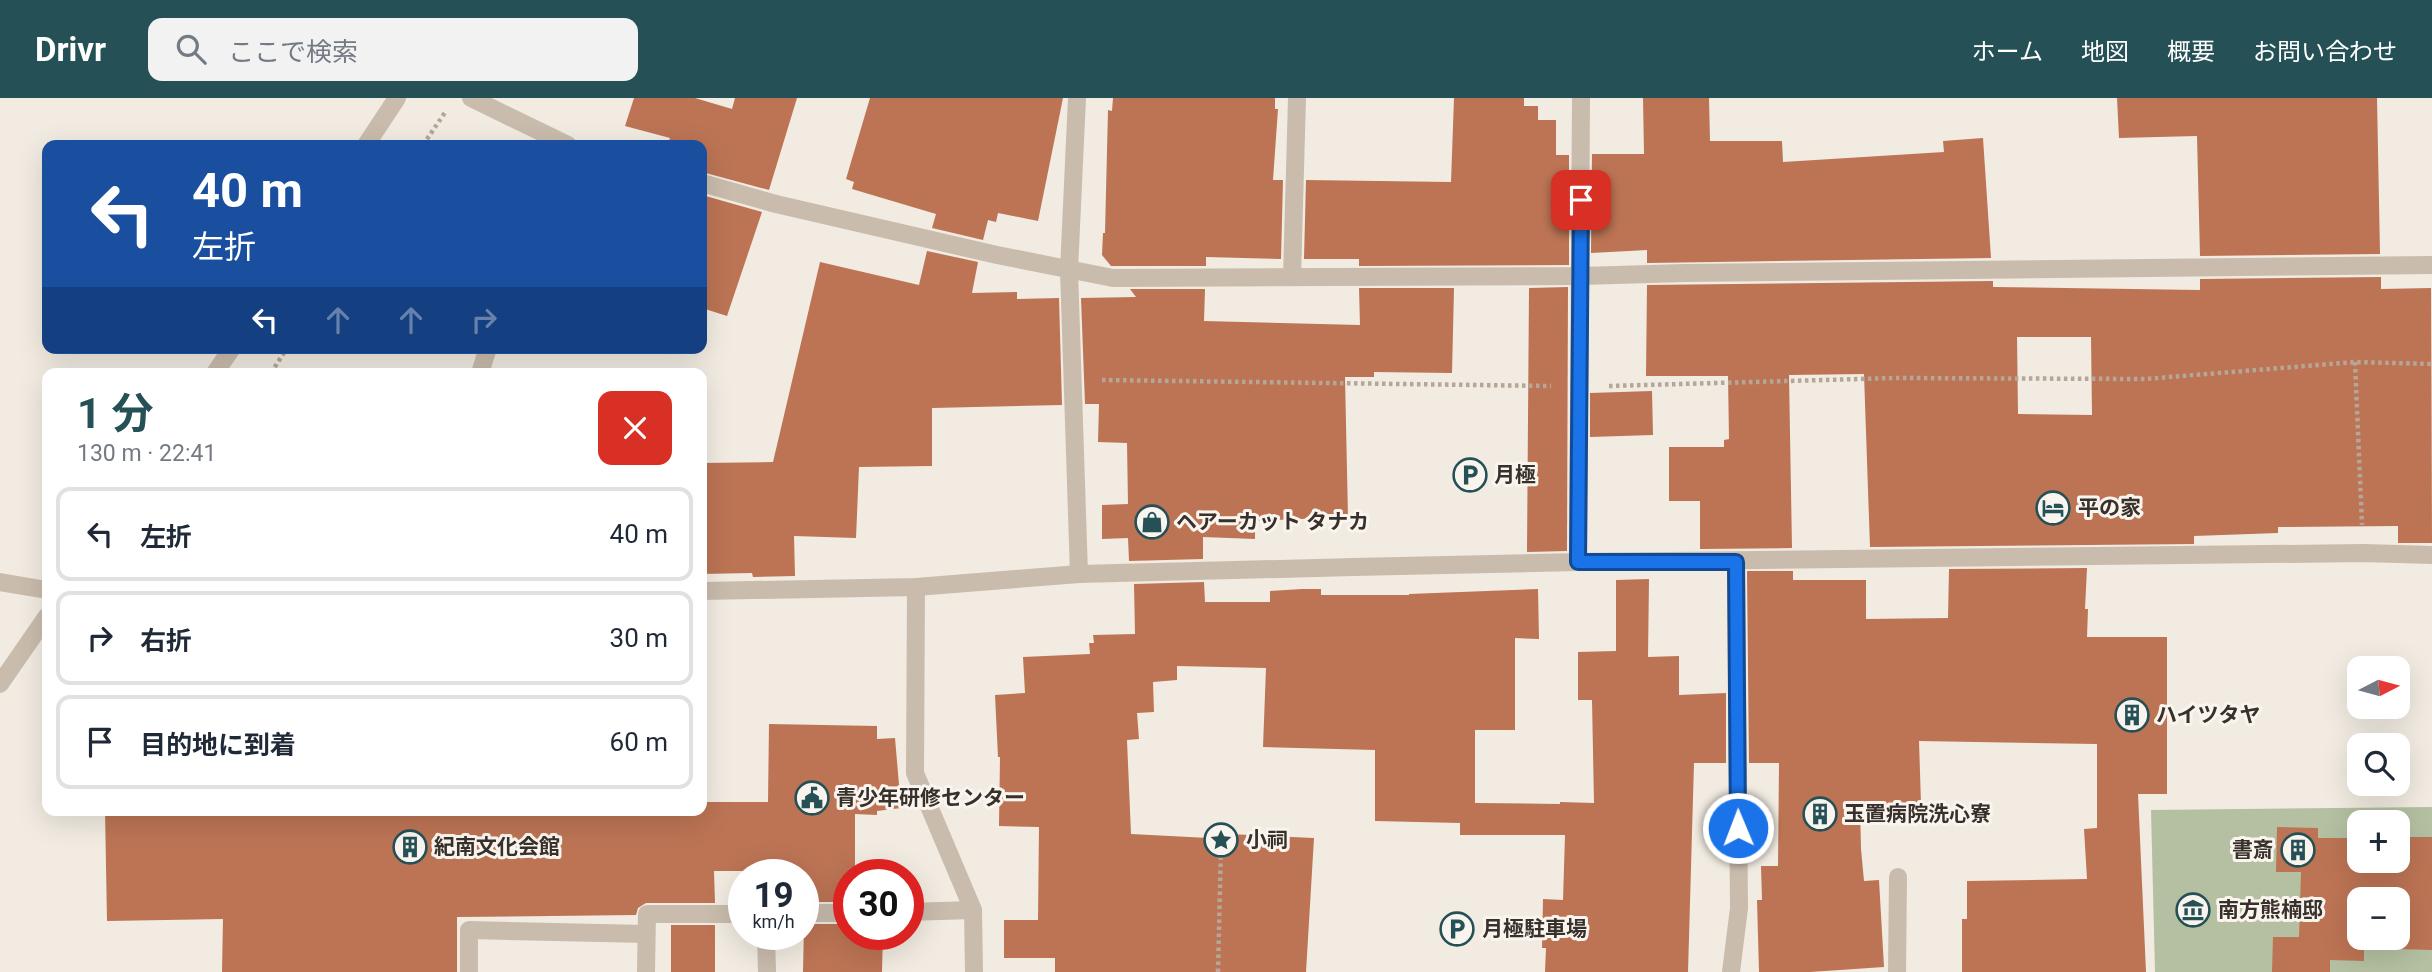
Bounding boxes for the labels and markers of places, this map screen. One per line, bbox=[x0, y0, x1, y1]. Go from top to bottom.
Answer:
pin bbox=[1551, 170, 1611, 230]
parking icon: 月極 bbox=[1451, 456, 1489, 494]
place label: 月極 bbox=[1494, 463, 1536, 487]
hotel icon: 平の家 bbox=[2034, 489, 2072, 527]
place label: 平の家 bbox=[2078, 496, 2141, 520]
shop icon: ヘアーカット タナカ bbox=[1133, 503, 1171, 541]
place label: ヘアーカット タナカ bbox=[1176, 510, 1369, 534]
building icon: ハイツタヤ bbox=[2113, 696, 2151, 734]
place label: ハイツタヤ bbox=[2156, 703, 2261, 727]
public building icon: 青少年研修センター bbox=[793, 779, 831, 817]
place label: 青少年研修センター bbox=[836, 786, 1025, 810]
building icon: 玉置病院洗心寮 bbox=[1801, 795, 1839, 833]
place label: 玉置病院洗心寮 bbox=[1844, 802, 1991, 826]
place icon: 小祠 bbox=[1202, 821, 1240, 859]
building icon: 紀南文化会館 bbox=[391, 828, 429, 866]
place label: 小祠 bbox=[1246, 828, 1288, 852]
building icon: 書斎 bbox=[2279, 831, 2317, 869]
place label: 紀南文化会館 bbox=[434, 835, 560, 859]
place label: 書斎 bbox=[2232, 838, 2274, 862]
museum icon: 南方熊楠邸 bbox=[2174, 891, 2212, 929]
place label: 南方熊楠邸 bbox=[2218, 898, 2323, 922]
parking icon: 月極駐車場 bbox=[1438, 910, 1476, 948]
place label: 月極駐車場 bbox=[1482, 917, 1587, 941]

